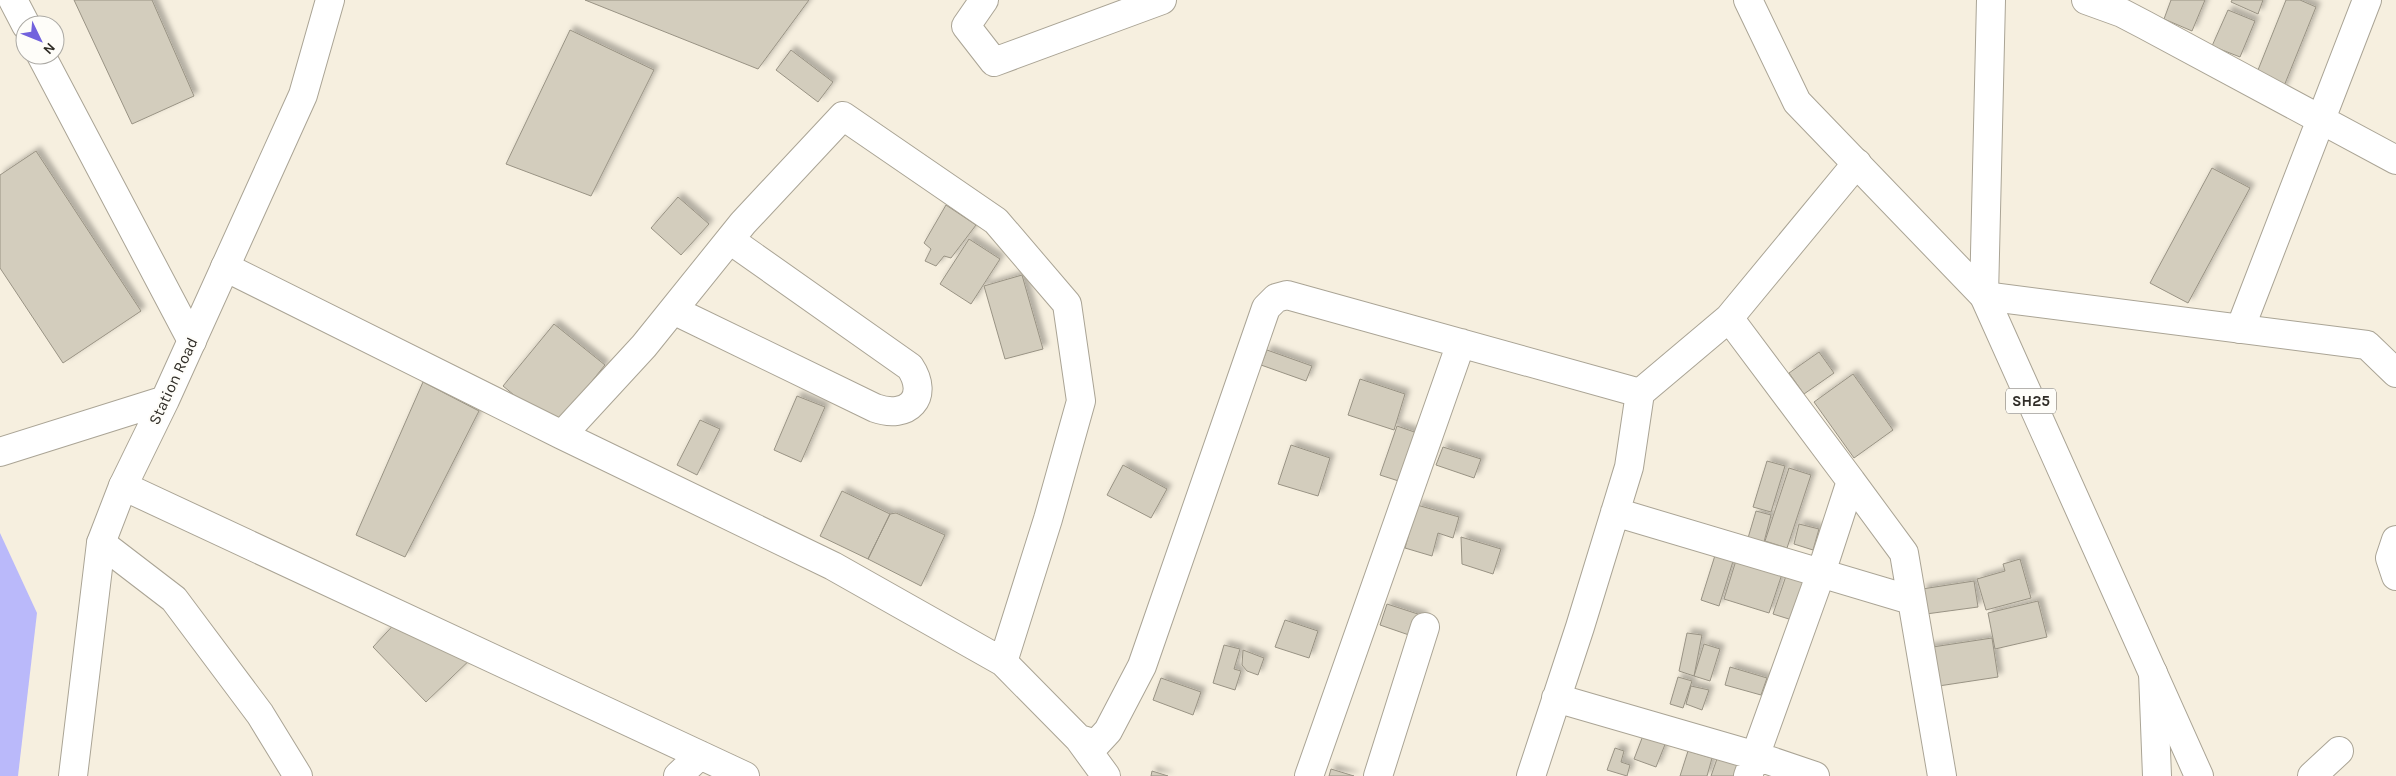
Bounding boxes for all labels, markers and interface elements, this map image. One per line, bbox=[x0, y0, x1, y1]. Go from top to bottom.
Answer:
north arrow bbox=[15, 15, 65, 65]
text: N bbox=[39, 39, 59, 58]
street label: Station Road bbox=[144, 334, 202, 428]
road number: SH25 bbox=[2006, 388, 2056, 414]

